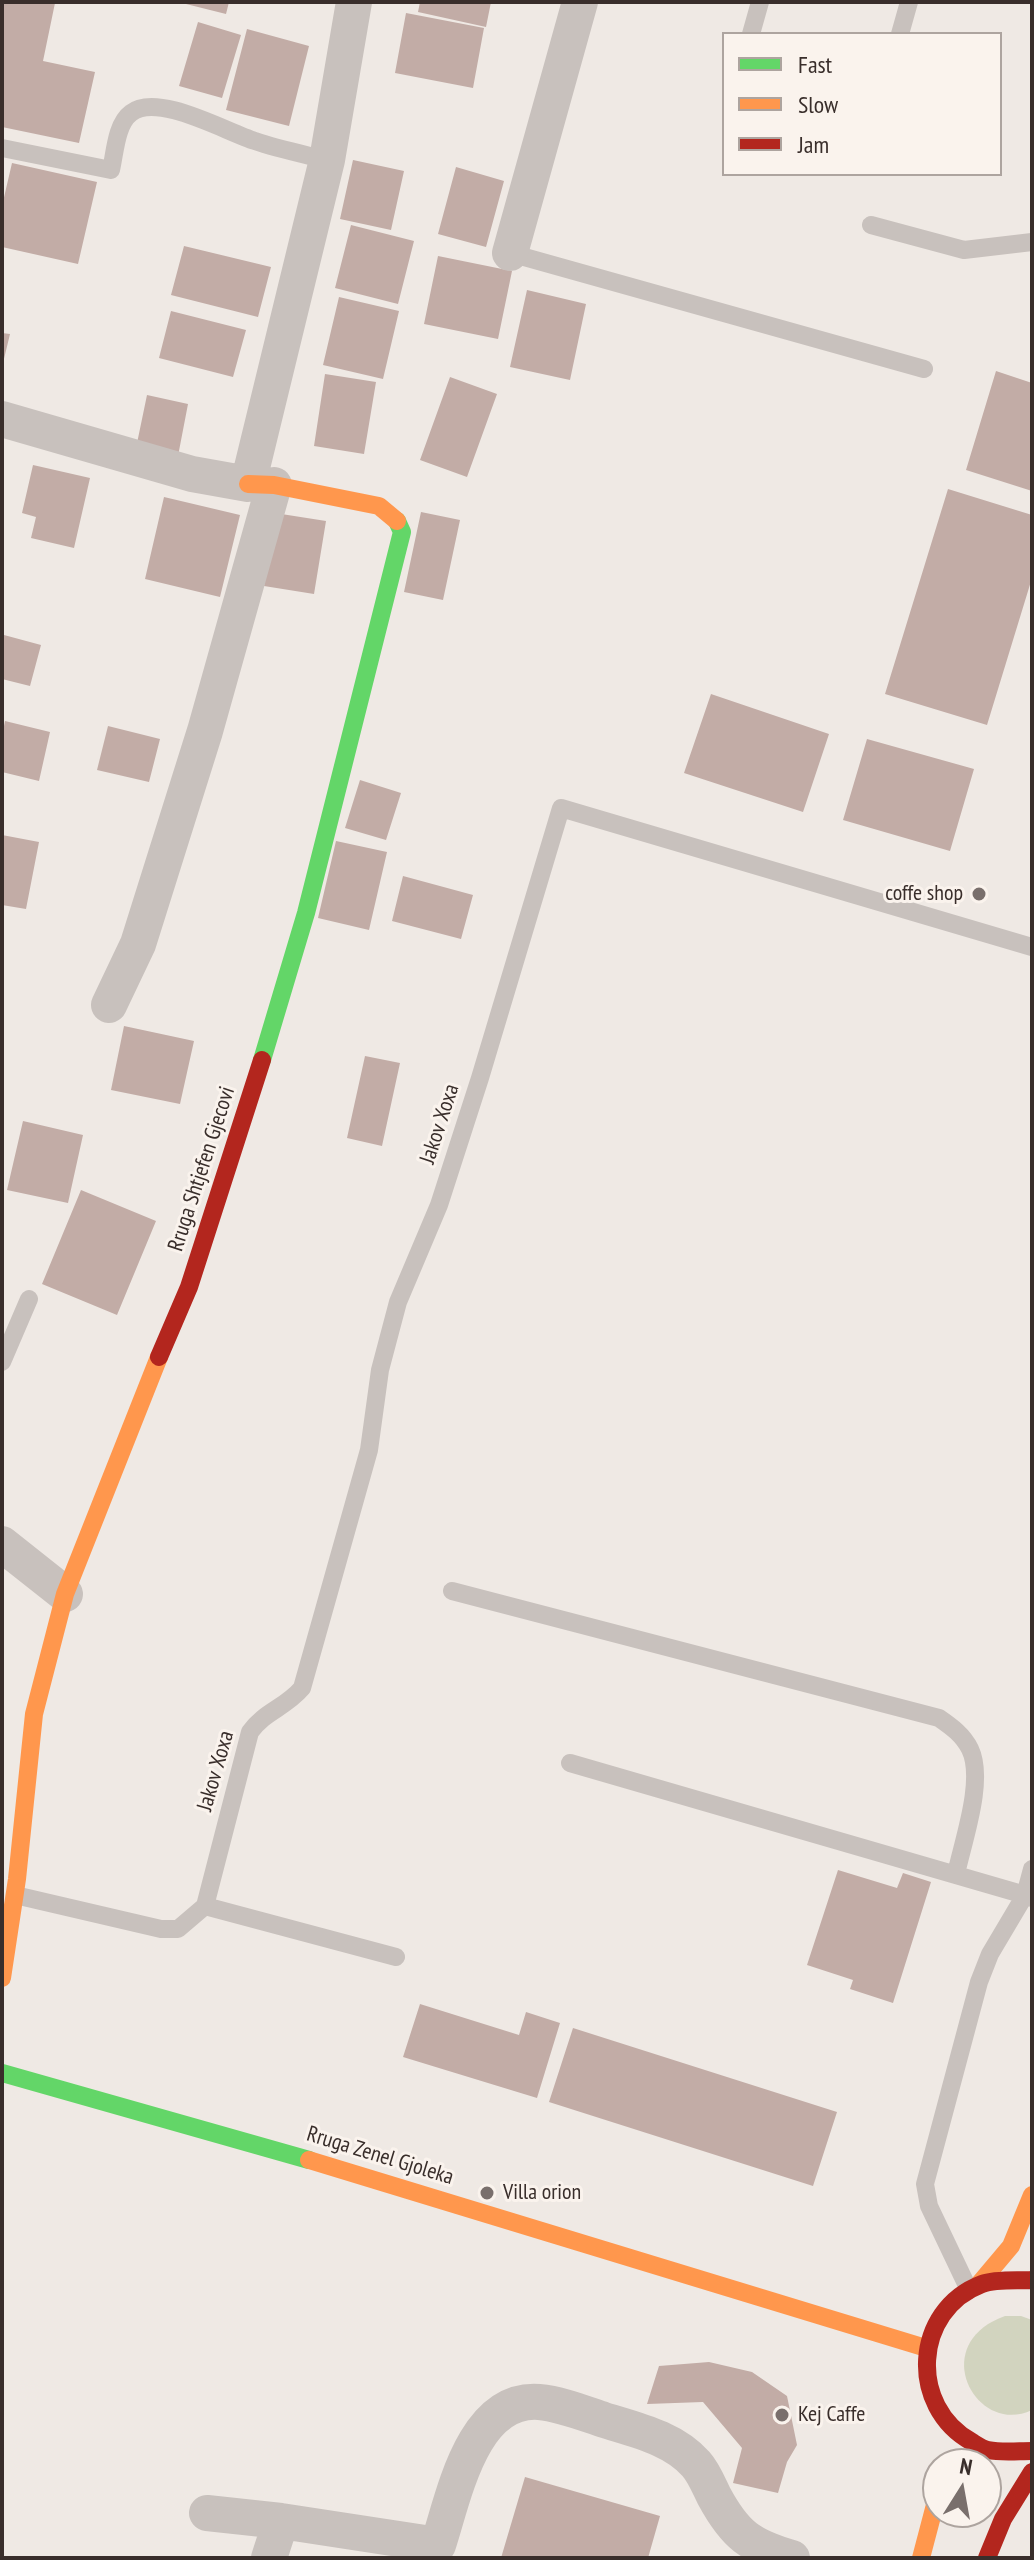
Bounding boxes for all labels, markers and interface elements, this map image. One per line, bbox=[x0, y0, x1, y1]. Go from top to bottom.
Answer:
legend bbox=[722, 32, 1002, 176]
text: Fast bbox=[798, 49, 832, 80]
text: Slow bbox=[798, 89, 838, 120]
text: Jam bbox=[798, 129, 829, 160]
place label: coffe shop bbox=[885, 881, 963, 907]
marker: coffe shop bbox=[970, 885, 988, 903]
street label: Jakov Xoxa bbox=[415, 1081, 465, 1167]
street label: Rruga Shtjefen Gjecovi bbox=[163, 1083, 241, 1255]
street label: Jakov Xoxa bbox=[192, 1728, 240, 1814]
street label: Rruga Zenel Gjoleka bbox=[303, 2121, 457, 2191]
place label: Villa orion bbox=[503, 2180, 581, 2206]
marker: Villa orion bbox=[478, 2184, 496, 2202]
place label: Kej Caffe bbox=[798, 2402, 865, 2428]
marker: Kej Caffe bbox=[773, 2406, 791, 2424]
north arrow bbox=[922, 2448, 1002, 2528]
text: N bbox=[958, 2452, 975, 2481]

